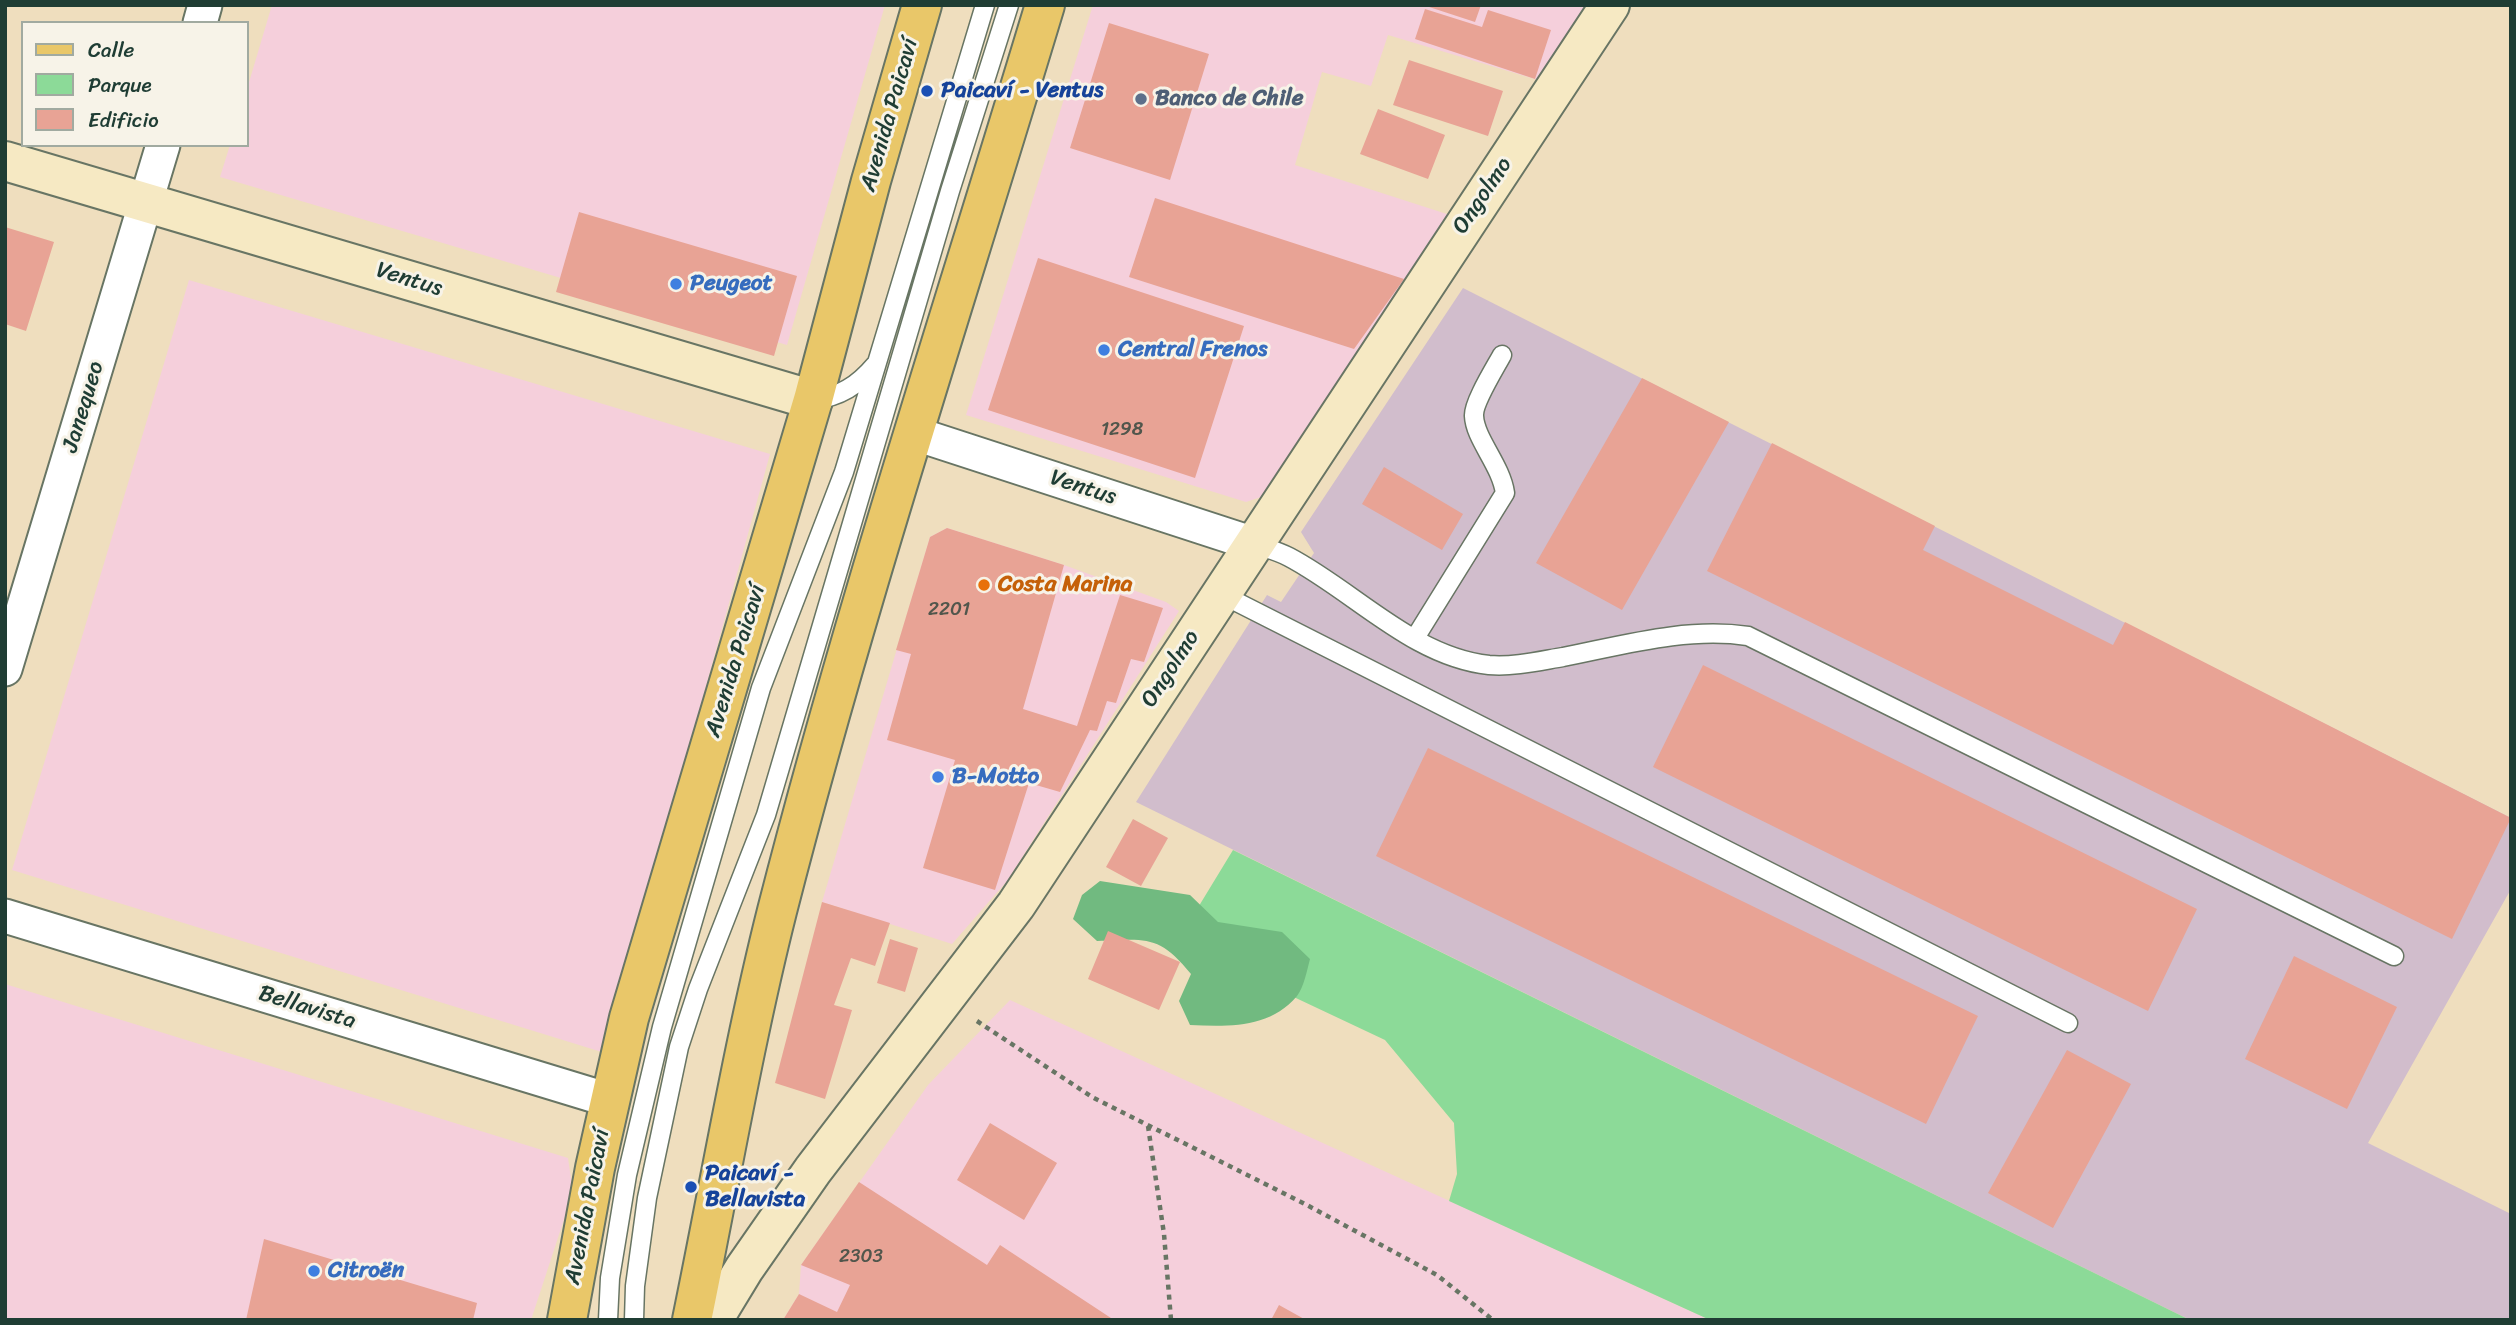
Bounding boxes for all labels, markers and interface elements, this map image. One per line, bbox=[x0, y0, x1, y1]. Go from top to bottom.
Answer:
legend bbox=[21, 21, 248, 147]
text: Calle bbox=[88, 31, 134, 69]
street label: Avenida Paicaví bbox=[855, 35, 925, 195]
text: Parque bbox=[88, 66, 152, 104]
place label: Paicaví - Ventus bbox=[941, 77, 1103, 105]
marker: Paicaví - Ventus bbox=[919, 83, 935, 99]
place label: Banco de Chile bbox=[1155, 85, 1304, 113]
marker: Banco de Chile bbox=[1133, 91, 1149, 107]
text: Edificio bbox=[88, 101, 159, 139]
street label: Ongolmo bbox=[1447, 152, 1519, 240]
street label: Ventus bbox=[373, 257, 445, 303]
place label: Peugeot bbox=[690, 270, 773, 298]
marker: Peugeot bbox=[668, 276, 684, 292]
place label: Central Frenos bbox=[1118, 336, 1267, 364]
marker: Central Frenos bbox=[1096, 342, 1112, 358]
street label: Janequeo bbox=[57, 358, 111, 456]
house number: 1298 bbox=[1101, 419, 1143, 441]
street label: Ventus bbox=[1046, 464, 1120, 512]
place label: Costa Marina bbox=[998, 571, 1132, 599]
marker: Costa Marina bbox=[976, 577, 992, 593]
street label: Avenida Paicaví bbox=[700, 581, 772, 741]
house number: 2201 bbox=[928, 599, 970, 621]
street label: Ongolmo bbox=[1136, 625, 1206, 713]
place label: B-Motto bbox=[952, 763, 1039, 791]
marker: B-Motto bbox=[930, 769, 946, 785]
street label: Bellavista bbox=[255, 980, 359, 1036]
street label: Avenida Paicaví bbox=[559, 1127, 617, 1287]
place label: Paicaví - Bellavista bbox=[705, 1160, 805, 1214]
marker: Paicaví - Bellavista bbox=[683, 1179, 699, 1195]
house number: 2303 bbox=[839, 1246, 883, 1268]
place label: Citroën bbox=[328, 1257, 404, 1285]
marker: Citroën bbox=[306, 1263, 322, 1279]

